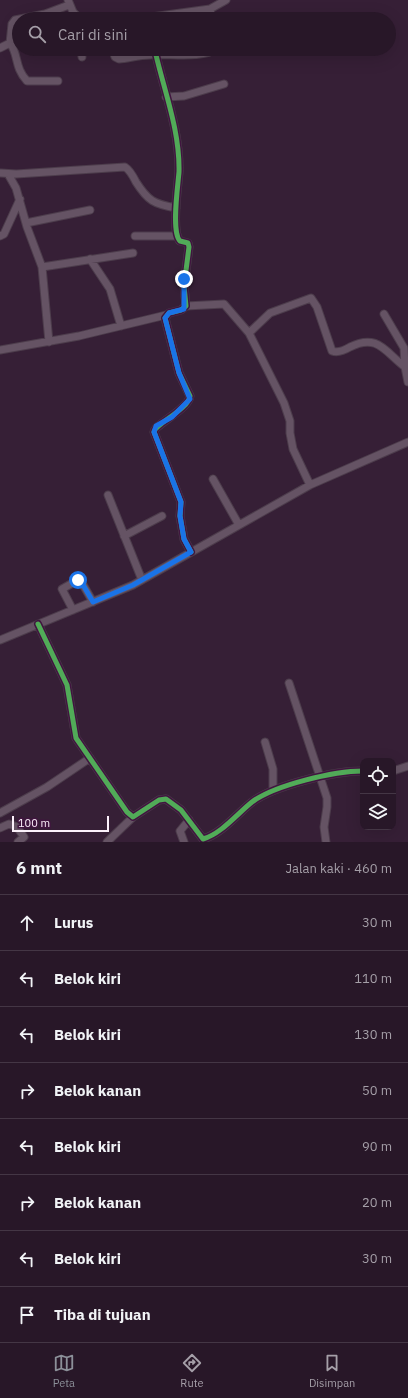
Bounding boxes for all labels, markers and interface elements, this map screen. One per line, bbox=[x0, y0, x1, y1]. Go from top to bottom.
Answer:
search box bbox=[12, 12, 396, 56]
icon: search bbox=[26, 23, 48, 45]
text: Cari di sini bbox=[58, 25, 127, 44]
route end bbox=[175, 270, 193, 288]
route start bbox=[69, 571, 87, 589]
map controls bbox=[360, 758, 396, 830]
button: locate bbox=[360, 758, 396, 794]
button: layers bbox=[360, 794, 396, 830]
scale bar bbox=[12, 814, 109, 833]
text: 100 m bbox=[18, 816, 50, 830]
text: 6 mnt bbox=[16, 857, 62, 879]
text: Jalan kaki · 460 m bbox=[285, 860, 392, 877]
icon: ahead bbox=[16, 912, 38, 934]
text: Lurus bbox=[54, 913, 93, 932]
text: 30 m bbox=[362, 914, 392, 931]
icon: left bbox=[16, 968, 38, 990]
text: Belok kiri bbox=[54, 969, 121, 988]
text: 110 m bbox=[354, 970, 392, 987]
icon: left bbox=[16, 1024, 38, 1046]
text: Belok kiri bbox=[54, 1025, 121, 1044]
text: 130 m bbox=[354, 1026, 392, 1043]
icon: right bbox=[16, 1080, 38, 1102]
text: Belok kanan bbox=[54, 1081, 141, 1100]
text: 50 m bbox=[362, 1082, 392, 1099]
icon: left bbox=[16, 1136, 38, 1158]
text: Belok kiri bbox=[54, 1137, 121, 1156]
text: 90 m bbox=[362, 1138, 392, 1155]
icon: right bbox=[16, 1192, 38, 1214]
text: Belok kanan bbox=[54, 1193, 141, 1212]
text: 20 m bbox=[362, 1194, 392, 1211]
icon: left bbox=[16, 1248, 38, 1270]
text: Belok kiri bbox=[54, 1249, 121, 1268]
text: 30 m bbox=[362, 1250, 392, 1267]
icon: arrive bbox=[16, 1304, 38, 1326]
text: Tiba di tujuan bbox=[54, 1305, 151, 1324]
tab: Peta bbox=[53, 1352, 75, 1390]
tab: Rute bbox=[180, 1352, 204, 1390]
tab: Disimpan bbox=[309, 1352, 355, 1390]

